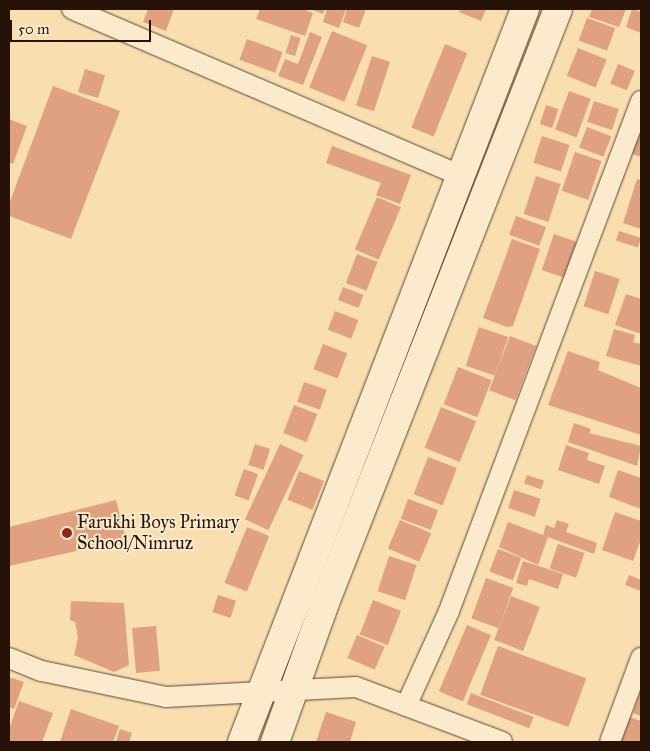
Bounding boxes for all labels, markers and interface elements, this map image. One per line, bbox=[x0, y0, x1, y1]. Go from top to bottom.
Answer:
scale bar bbox=[12, 10, 154, 42]
text: 50 m bbox=[18, 20, 50, 38]
place label: Farukhi Boys Primary School/Nimruz bbox=[77, 512, 239, 554]
marker: Farukhi Boys Primary School/Nimruz bbox=[61, 527, 73, 539]

